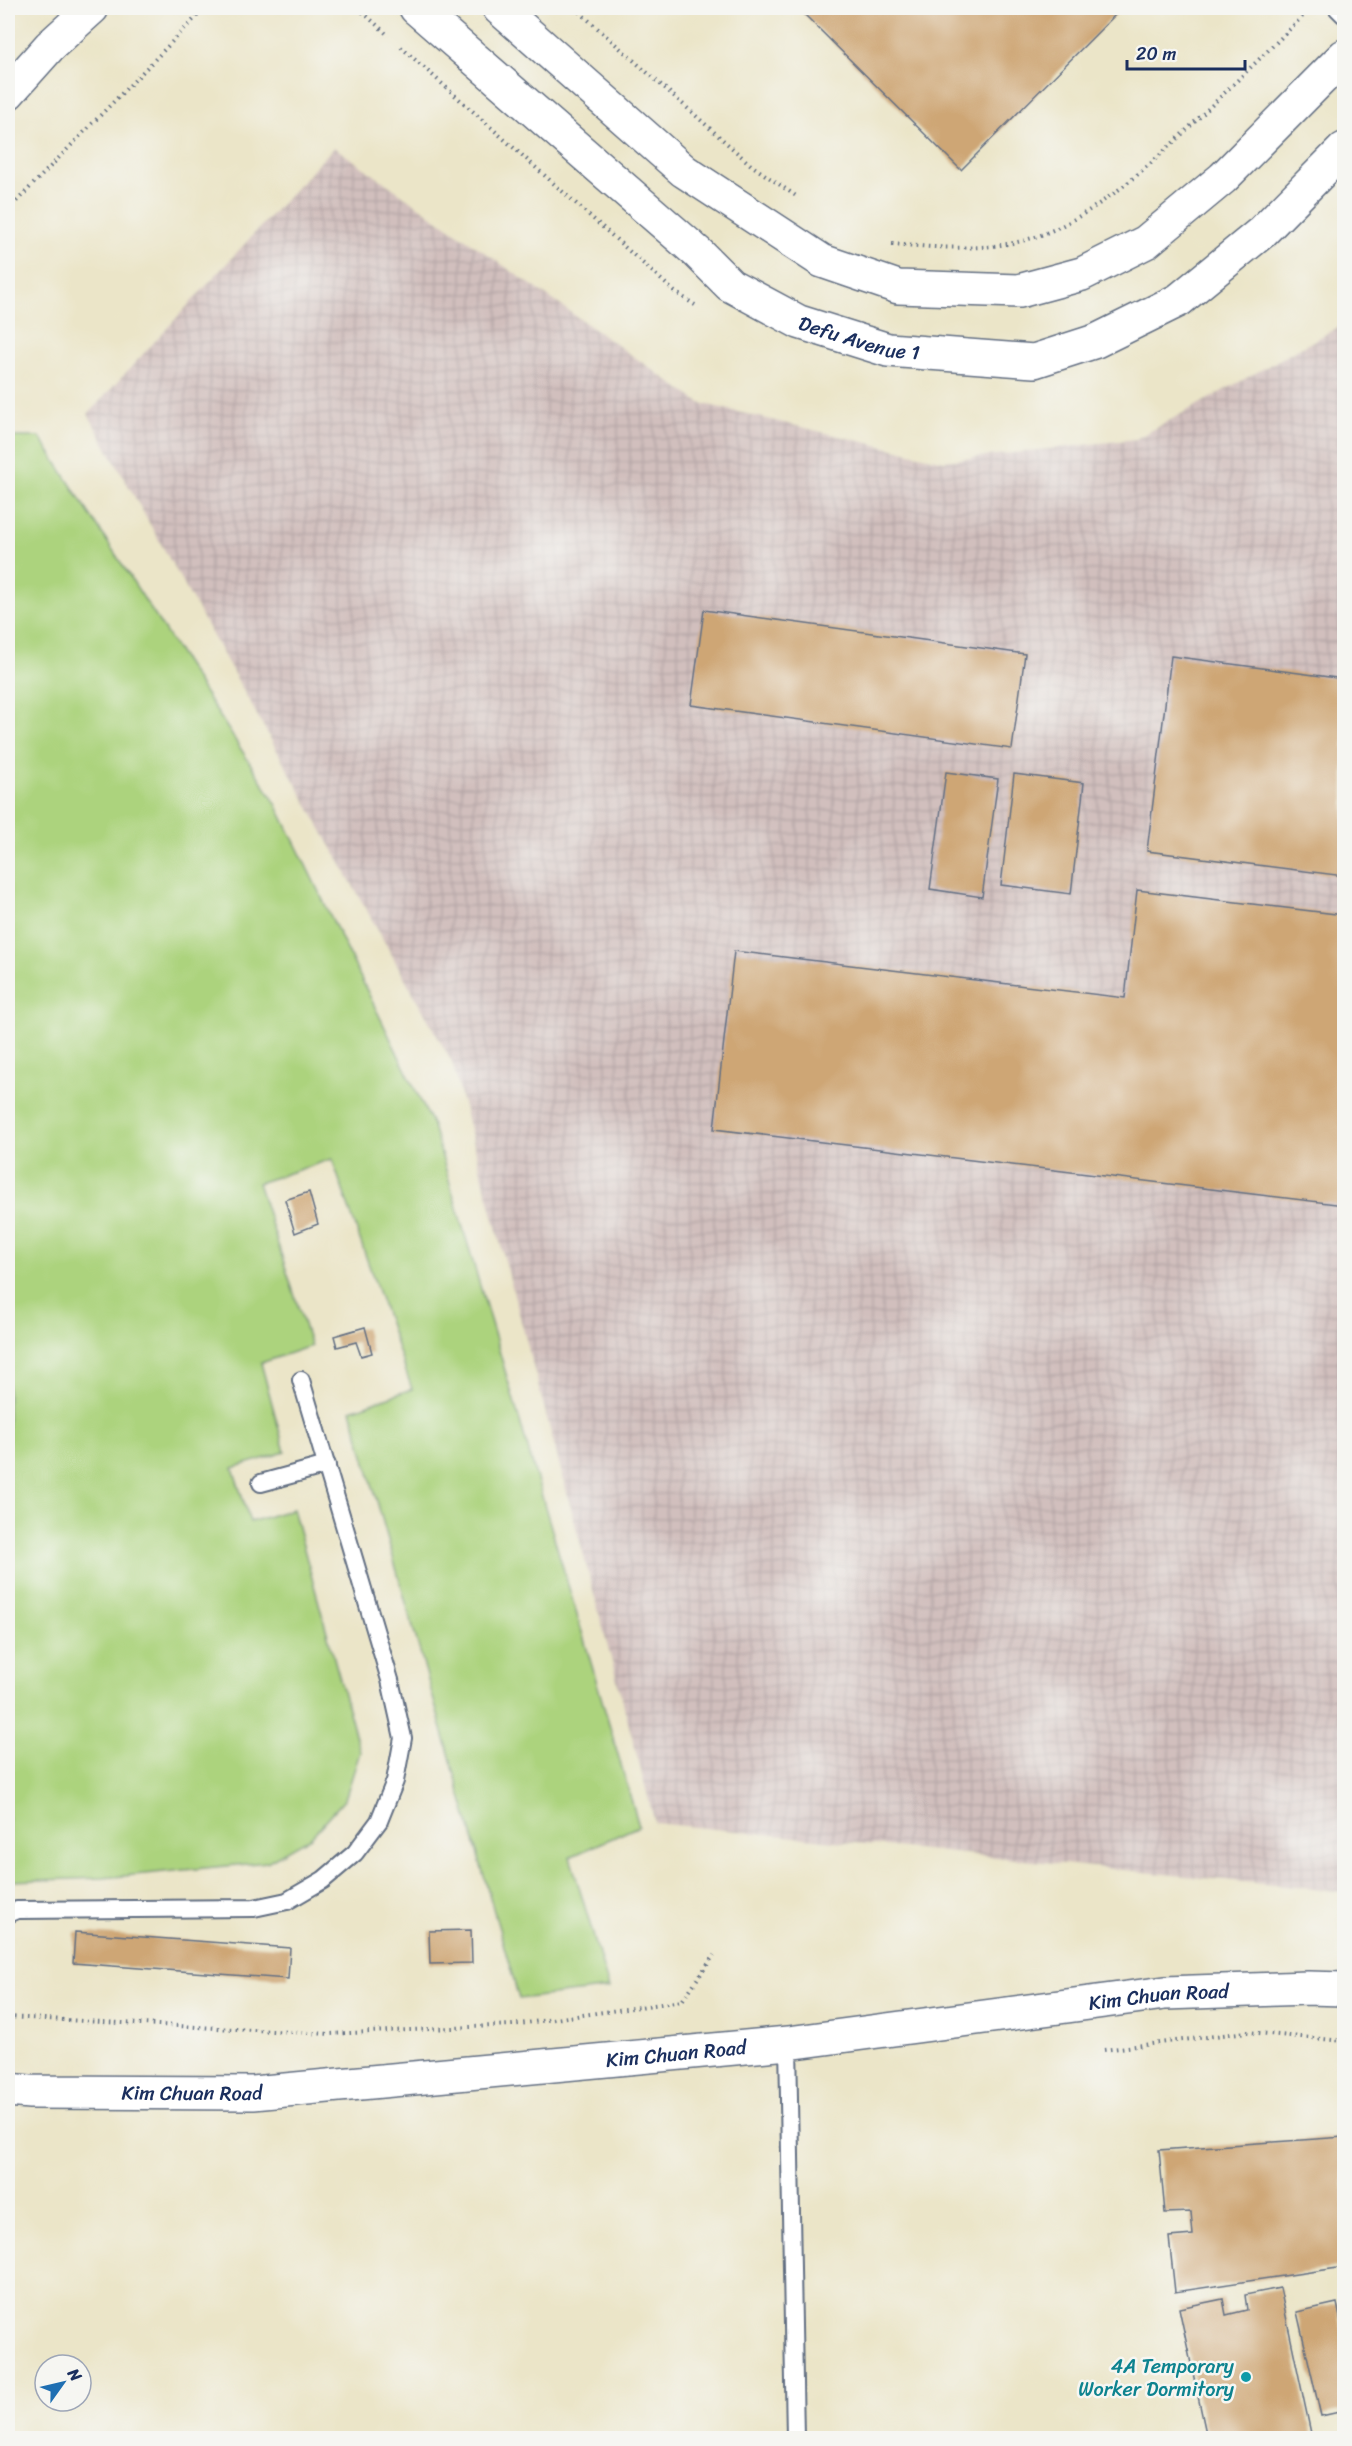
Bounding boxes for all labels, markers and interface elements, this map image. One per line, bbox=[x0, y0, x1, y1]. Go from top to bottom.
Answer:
scale bar bbox=[1127, 33, 1246, 71]
text: 20 m bbox=[1136, 38, 1176, 70]
street label: Defu Avenue 1 bbox=[794, 305, 921, 370]
street label: Kim Chuan Road bbox=[1086, 1973, 1231, 2020]
street label: Kim Chuan Road bbox=[604, 2029, 749, 2077]
street label: Kim Chuan Road bbox=[121, 2075, 265, 2111]
place label: 4A Temporary Worker Dormitory bbox=[1078, 2349, 1235, 2407]
north arrow bbox=[33, 2353, 93, 2413]
text: N bbox=[59, 2361, 91, 2388]
marker: 4A Temporary Worker Dormitory bbox=[1239, 2370, 1253, 2384]

